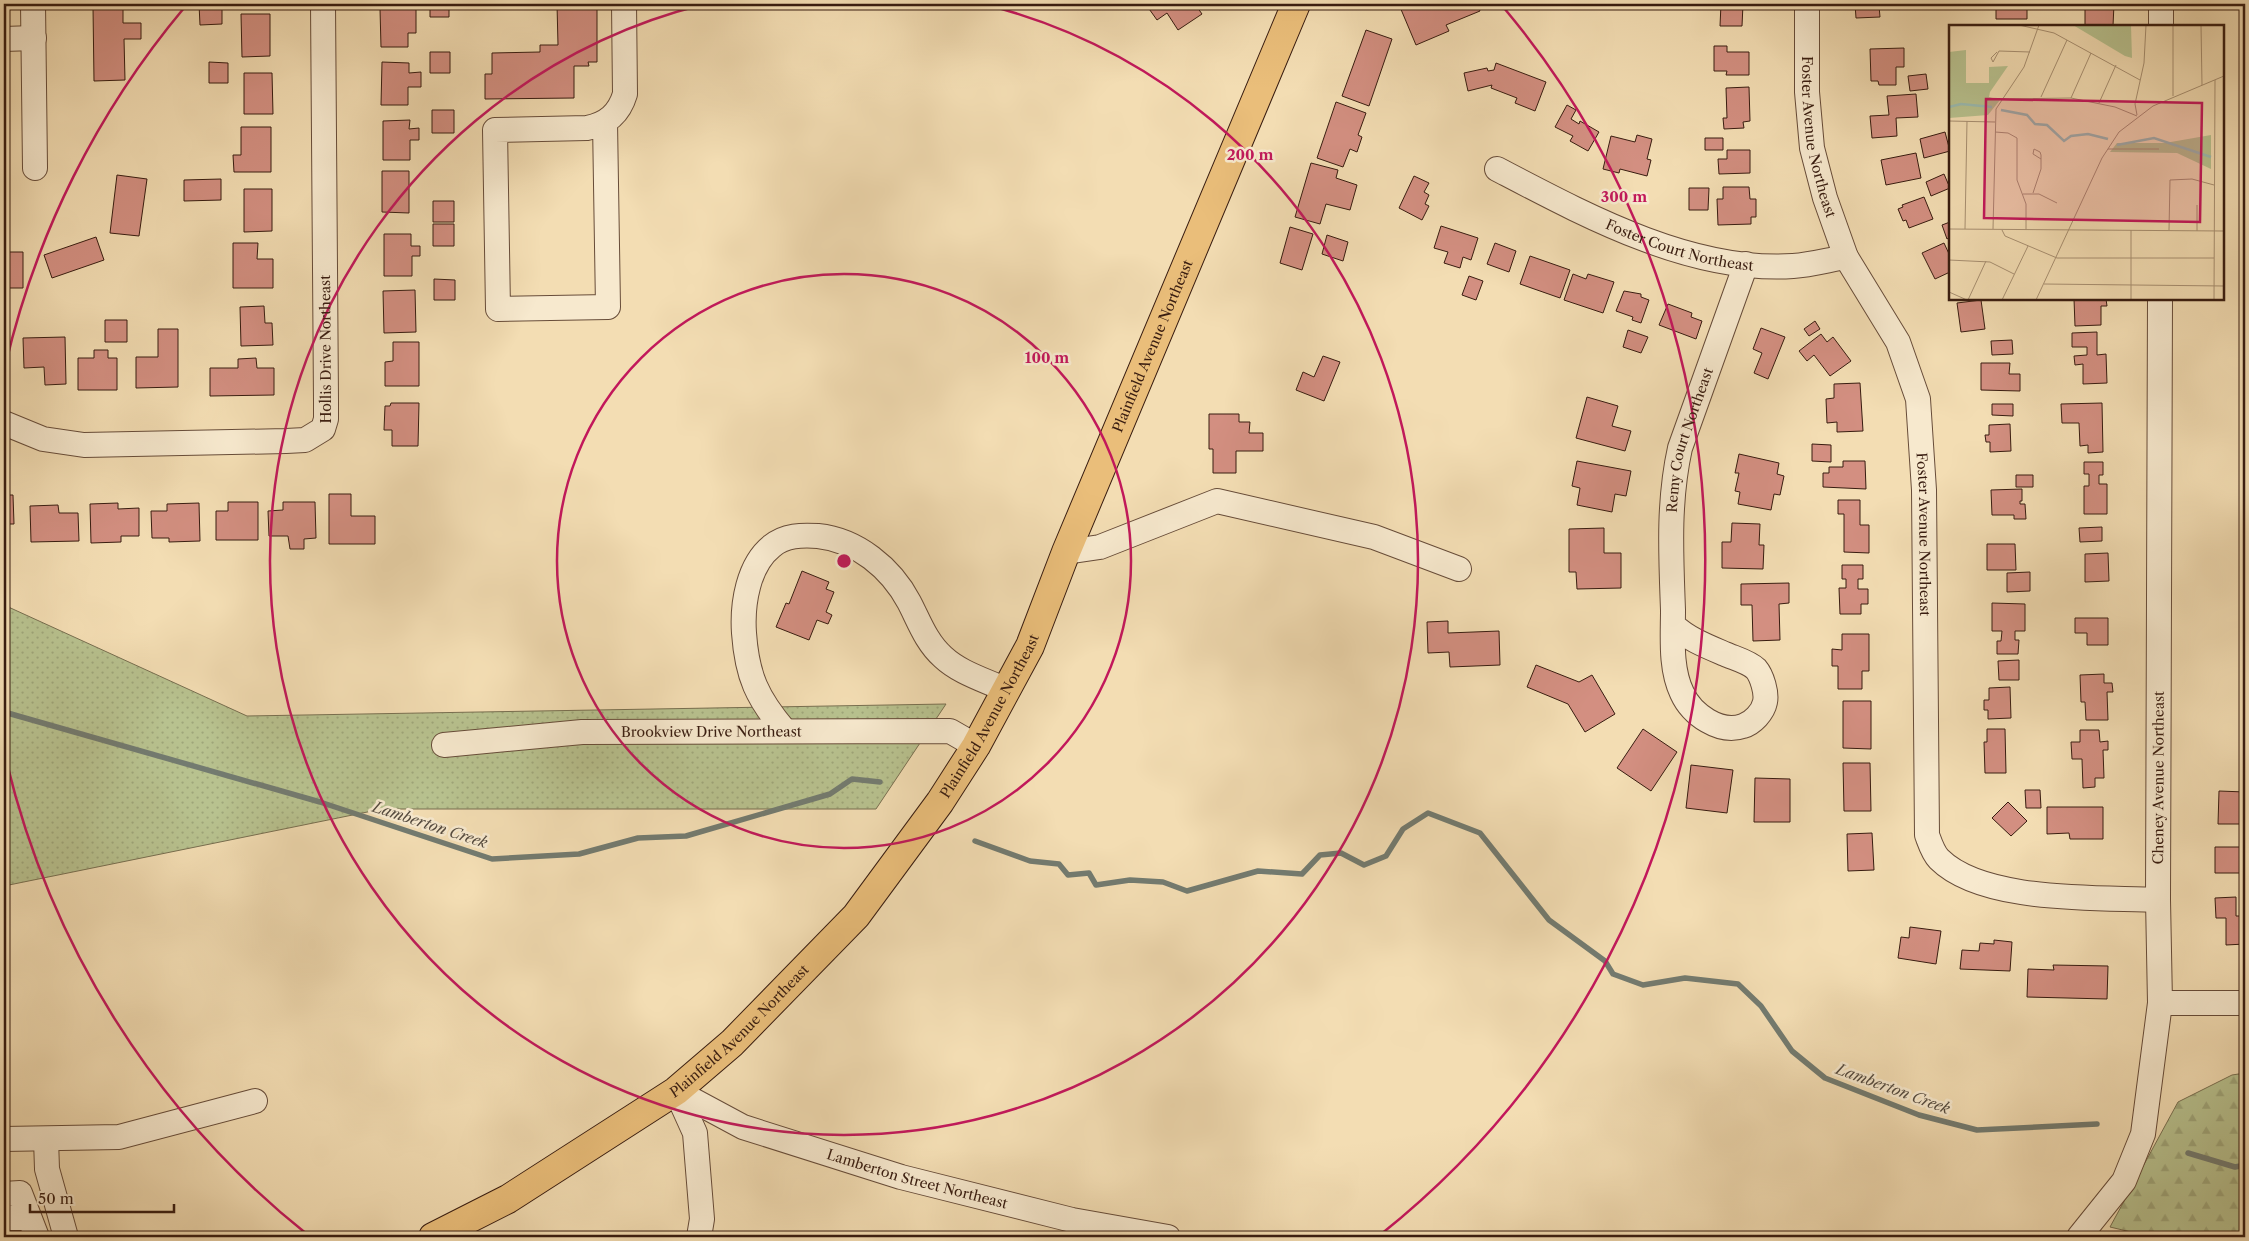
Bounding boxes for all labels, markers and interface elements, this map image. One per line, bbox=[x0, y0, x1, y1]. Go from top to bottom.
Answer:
inset map bbox=[1949, 25, 2224, 300]
street label: Foster Avenue Northeast bbox=[1798, 56, 1840, 220]
text: 200 m bbox=[1227, 145, 1273, 164]
text: 300 m bbox=[1601, 187, 1647, 206]
street label: Foster Court Northeast bbox=[1603, 215, 1754, 275]
street label: Plainfield Avenue Northeast bbox=[1108, 257, 1197, 435]
street label: Hollis Drive Northeast bbox=[316, 275, 335, 423]
text: 100 m bbox=[1025, 348, 1069, 367]
street label: Remy Court Northeast bbox=[1663, 365, 1717, 513]
street label: Foster Avenue Northeast bbox=[1913, 452, 1934, 616]
centre of rings bbox=[835, 552, 853, 570]
street label: Plainfield Avenue Northeast bbox=[936, 632, 1043, 801]
street label: Cheney Avenue Northeast bbox=[2149, 691, 2168, 864]
street label: Brookview Drive Northeast bbox=[621, 722, 802, 741]
water label: Lamberton Creek bbox=[369, 797, 490, 852]
street label: Plainfield Avenue Northeast bbox=[666, 961, 813, 1102]
water label: Lamberton Creek bbox=[1833, 1059, 1953, 1118]
street label: Lamberton Street Northeast bbox=[825, 1145, 1010, 1212]
scale bar bbox=[30, 1181, 174, 1213]
text: 50 m bbox=[38, 1189, 74, 1208]

